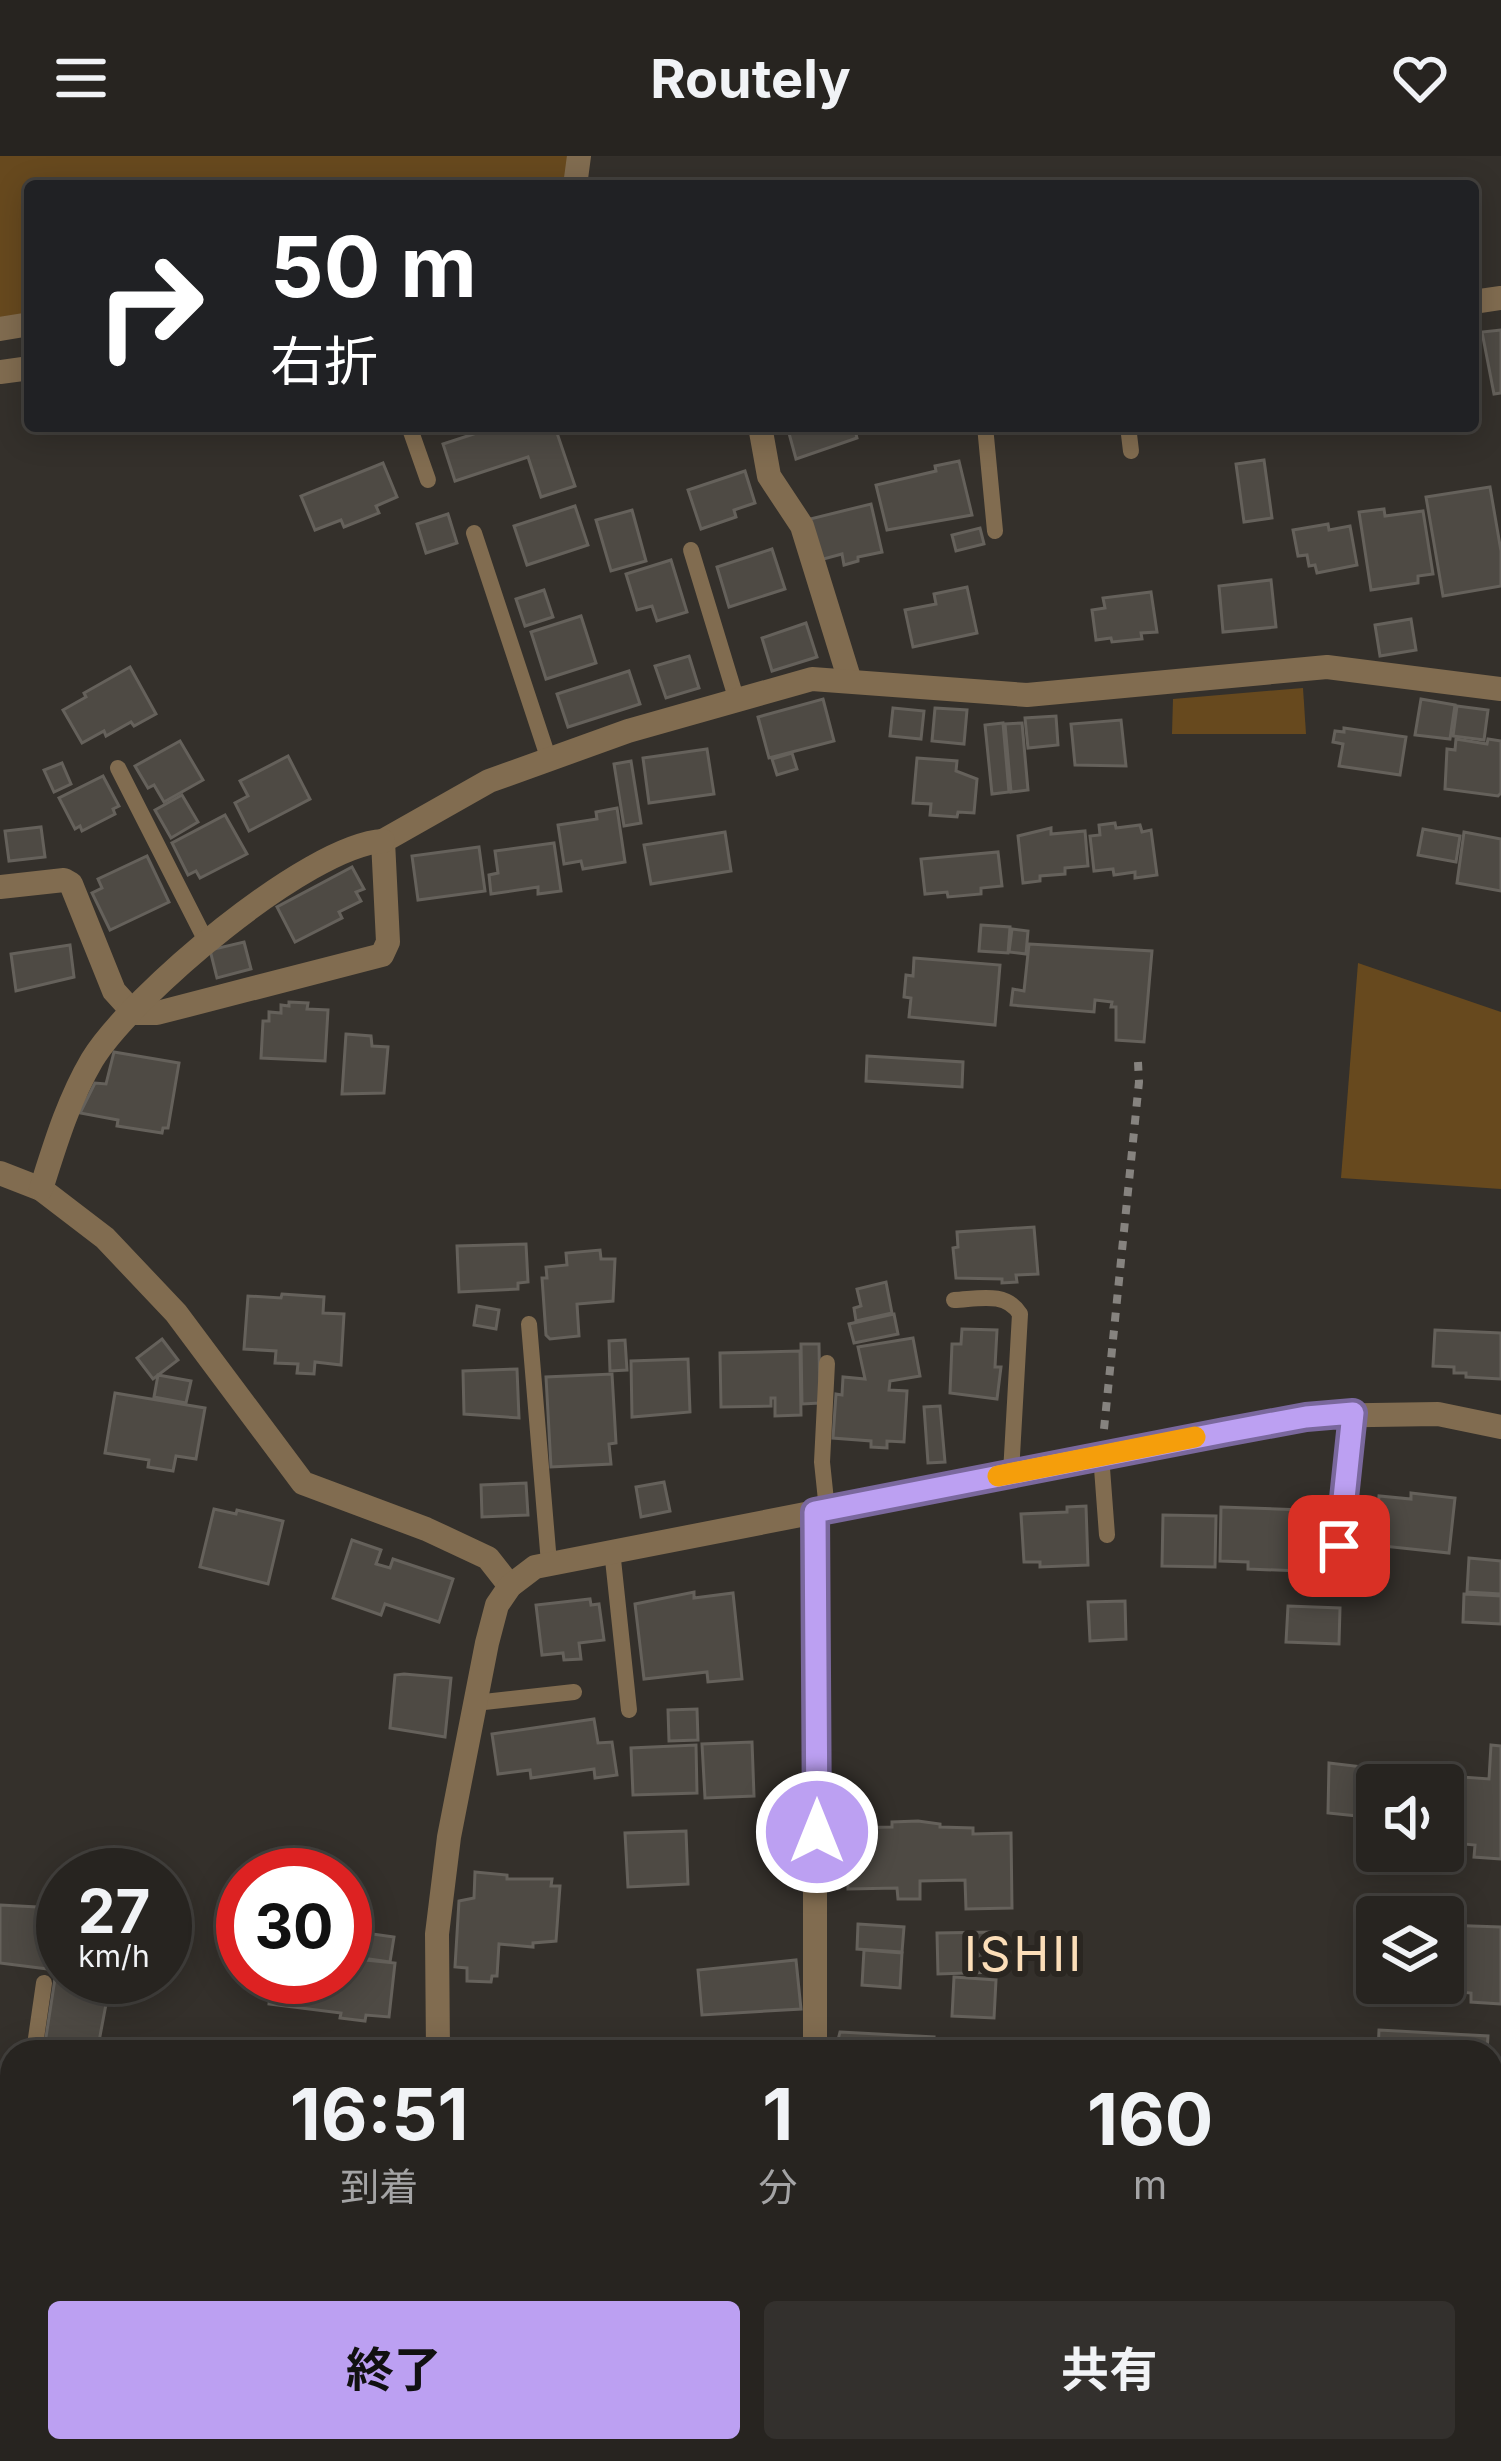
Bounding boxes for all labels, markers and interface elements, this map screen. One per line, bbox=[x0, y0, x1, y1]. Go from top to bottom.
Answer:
icon: menu bbox=[48, 45, 114, 111]
icon: heart bbox=[1387, 45, 1453, 111]
text: Routely bbox=[650, 46, 851, 111]
text: 50 m bbox=[270, 216, 477, 317]
icon: right bbox=[72, 228, 228, 384]
text: 右折 bbox=[270, 329, 378, 394]
pin bbox=[1288, 1495, 1390, 1597]
icon: arrive bbox=[1306, 1513, 1372, 1579]
map controls bbox=[1356, 1764, 1464, 2004]
button: sound bbox=[1356, 1764, 1464, 1872]
position arrow bbox=[754, 1769, 880, 1895]
speed limit sign: 30 bbox=[216, 1848, 372, 2004]
text: 27 bbox=[78, 1875, 150, 1947]
button: layers bbox=[1356, 1896, 1464, 2004]
district label: ISHII bbox=[964, 1924, 1084, 1983]
text: km/h bbox=[78, 1938, 150, 1974]
text: 16:51 bbox=[290, 2070, 469, 2157]
text: 1 bbox=[762, 2070, 793, 2157]
text: 160 bbox=[1087, 2075, 1213, 2162]
text: m bbox=[1133, 2161, 1167, 2208]
text: 到着 bbox=[340, 2163, 418, 2210]
text: 分 bbox=[758, 2163, 797, 2210]
button: 終了 bbox=[48, 2301, 740, 2439]
button: 共有 bbox=[764, 2301, 1455, 2439]

